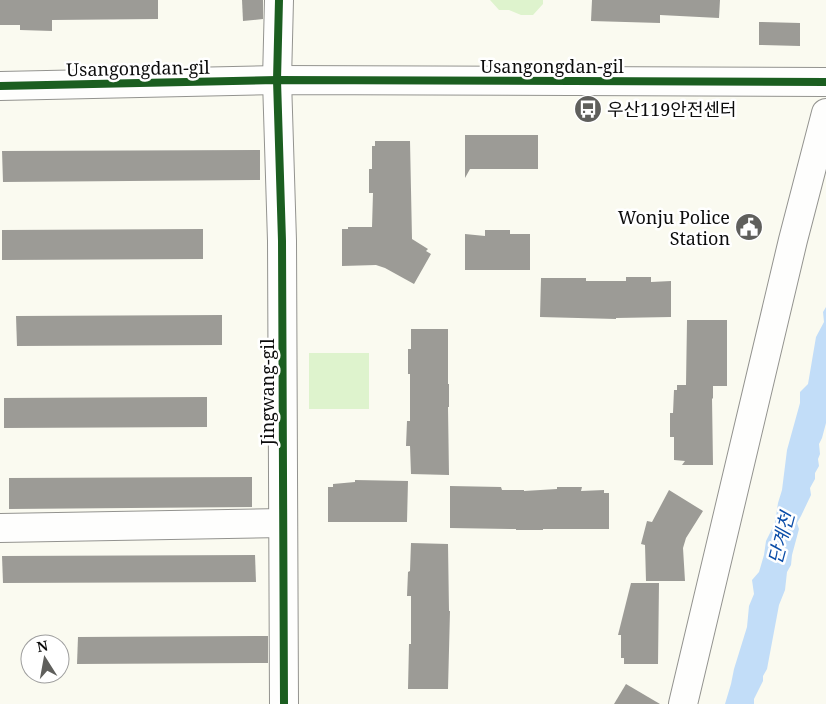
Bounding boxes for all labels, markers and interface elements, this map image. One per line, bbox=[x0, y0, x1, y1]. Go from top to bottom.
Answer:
street label: Usangongdan-gil bbox=[480, 54, 624, 78]
street label: Usangongdan-gil bbox=[66, 55, 210, 81]
bus stop icon: 우산119안전센터 bbox=[573, 94, 603, 124]
place label: 우산119안전센터 bbox=[607, 97, 737, 121]
place label: Wonju Police Station bbox=[618, 205, 730, 250]
public building icon: Wonju Police Station bbox=[734, 212, 764, 242]
street label: Jingwang-gil bbox=[255, 338, 279, 447]
water label: 단계천 bbox=[762, 508, 801, 567]
north arrow bbox=[20, 634, 70, 684]
text: N bbox=[35, 635, 50, 656]

